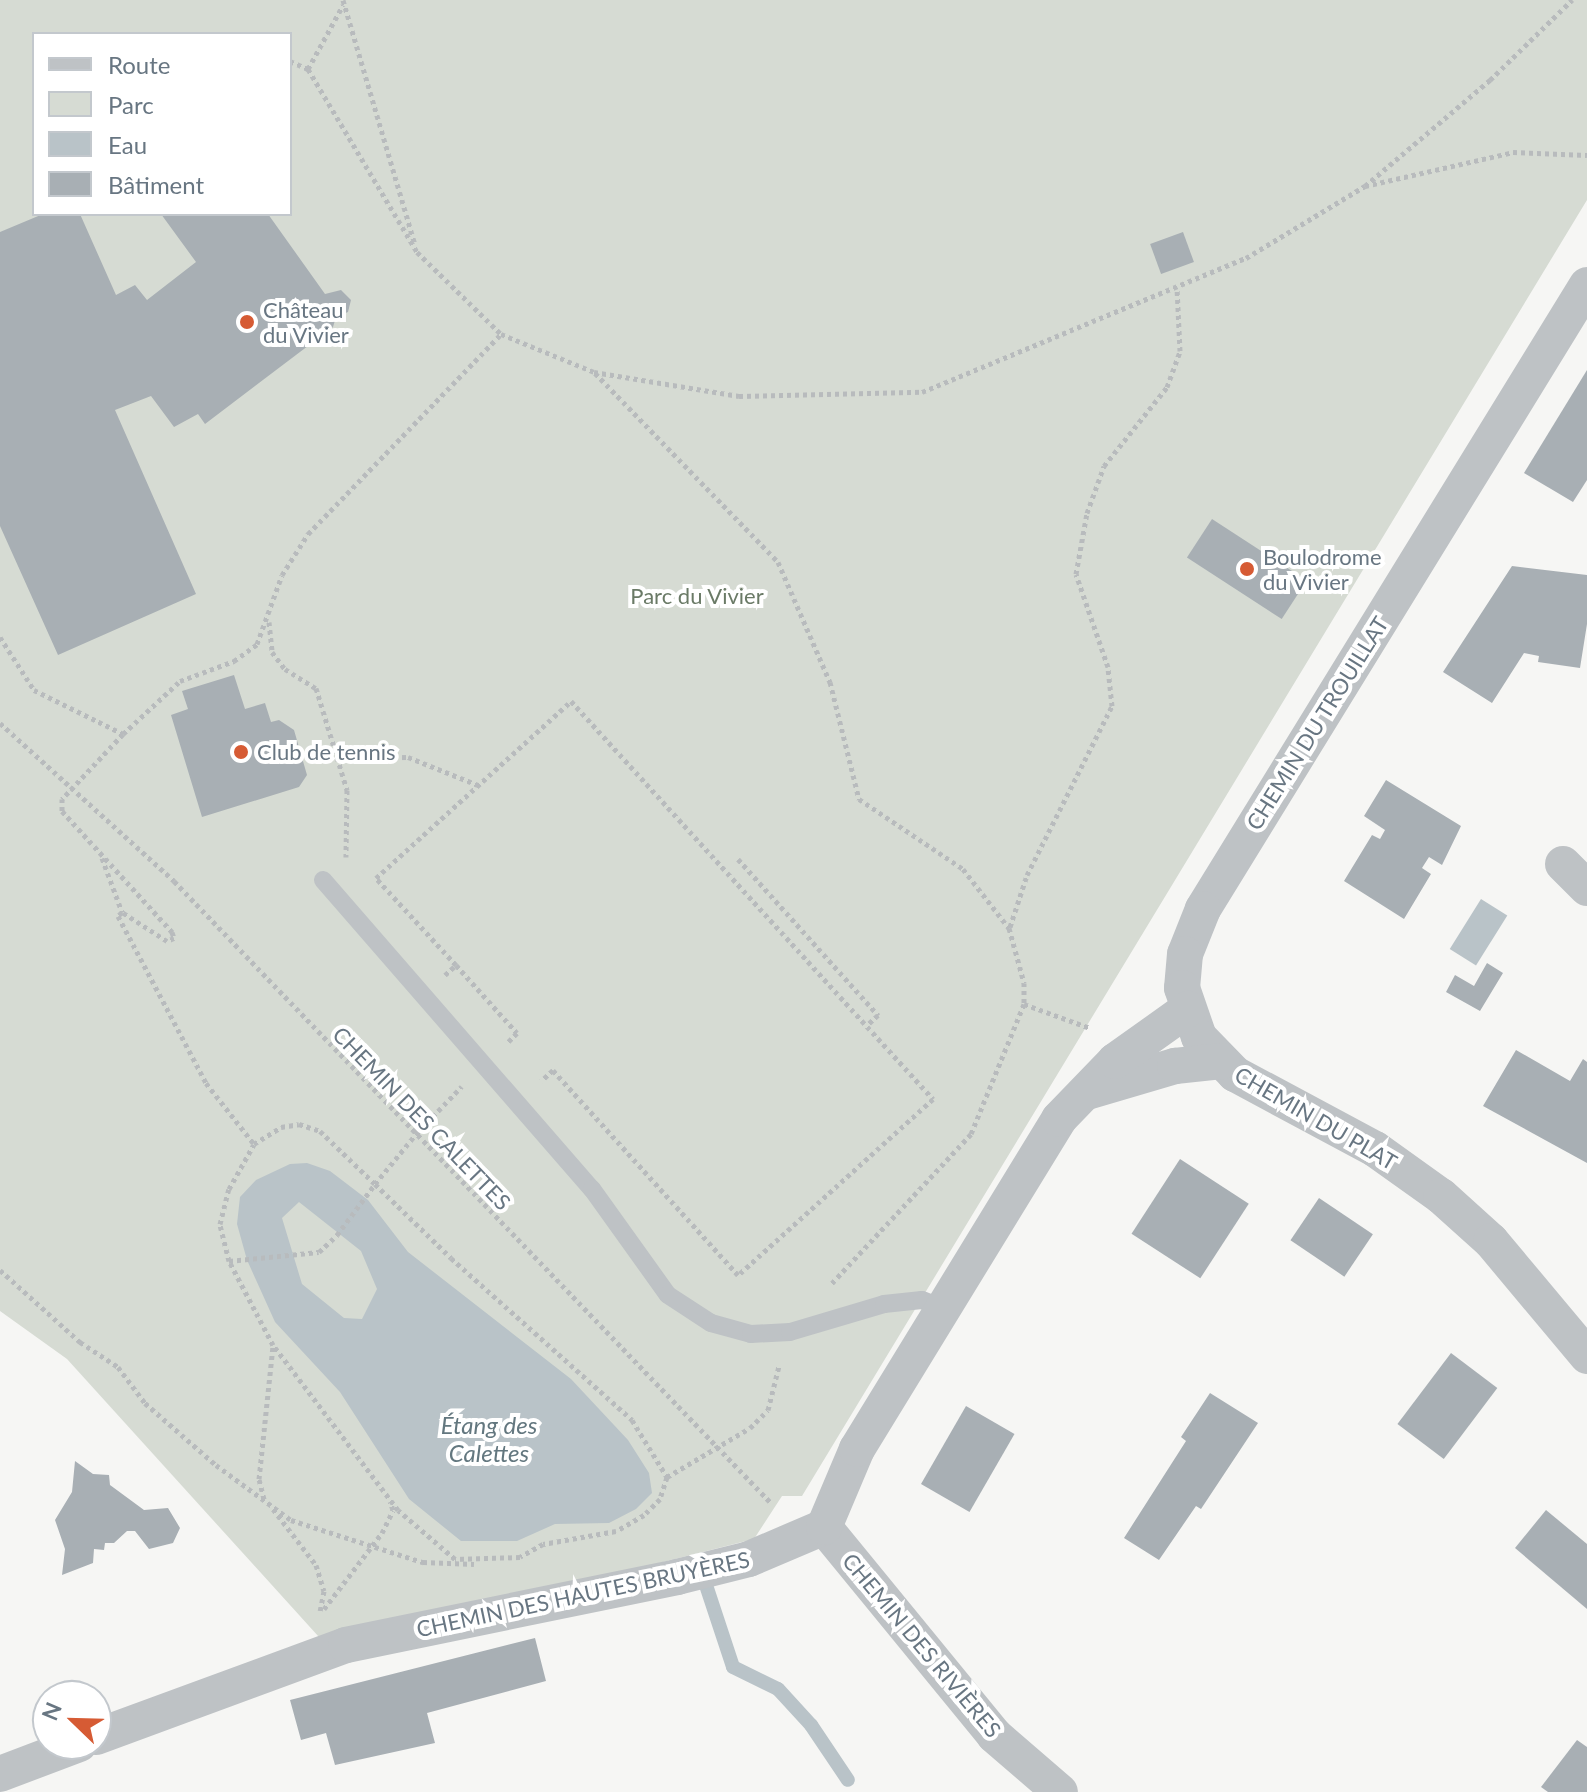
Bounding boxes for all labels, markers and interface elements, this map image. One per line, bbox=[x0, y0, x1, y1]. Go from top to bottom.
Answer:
legend bbox=[32, 32, 292, 216]
text: Route bbox=[108, 50, 170, 79]
text: Parc bbox=[108, 90, 154, 119]
text: Eau bbox=[108, 130, 147, 159]
text: Bâtiment bbox=[108, 170, 204, 199]
place label: Château du Vivier bbox=[263, 296, 350, 348]
marker: Château du Vivier bbox=[238, 313, 256, 331]
place label: Boulodrome du Vivier bbox=[1263, 543, 1382, 594]
marker: Boulodrome du Vivier bbox=[1238, 560, 1256, 578]
park label: Parc du Vivier bbox=[630, 583, 764, 609]
street label: CHEMIN DU TROUILLAT bbox=[1240, 611, 1394, 835]
place label: Club de tennis bbox=[257, 739, 395, 765]
marker: Club de tennis bbox=[232, 743, 250, 761]
street label: CHEMIN DES CALETTES bbox=[328, 1021, 516, 1215]
street label: CHEMIN DU PLAT bbox=[1230, 1061, 1402, 1175]
water label: Étang des Calettes bbox=[441, 1411, 537, 1467]
street label: CHEMIN DES HAUTES BRUYÈRES bbox=[414, 1546, 752, 1642]
street label: CHEMIN DES RIVIÈRES bbox=[837, 1548, 1007, 1742]
north arrow bbox=[32, 1680, 112, 1760]
text: N bbox=[36, 1698, 67, 1724]

